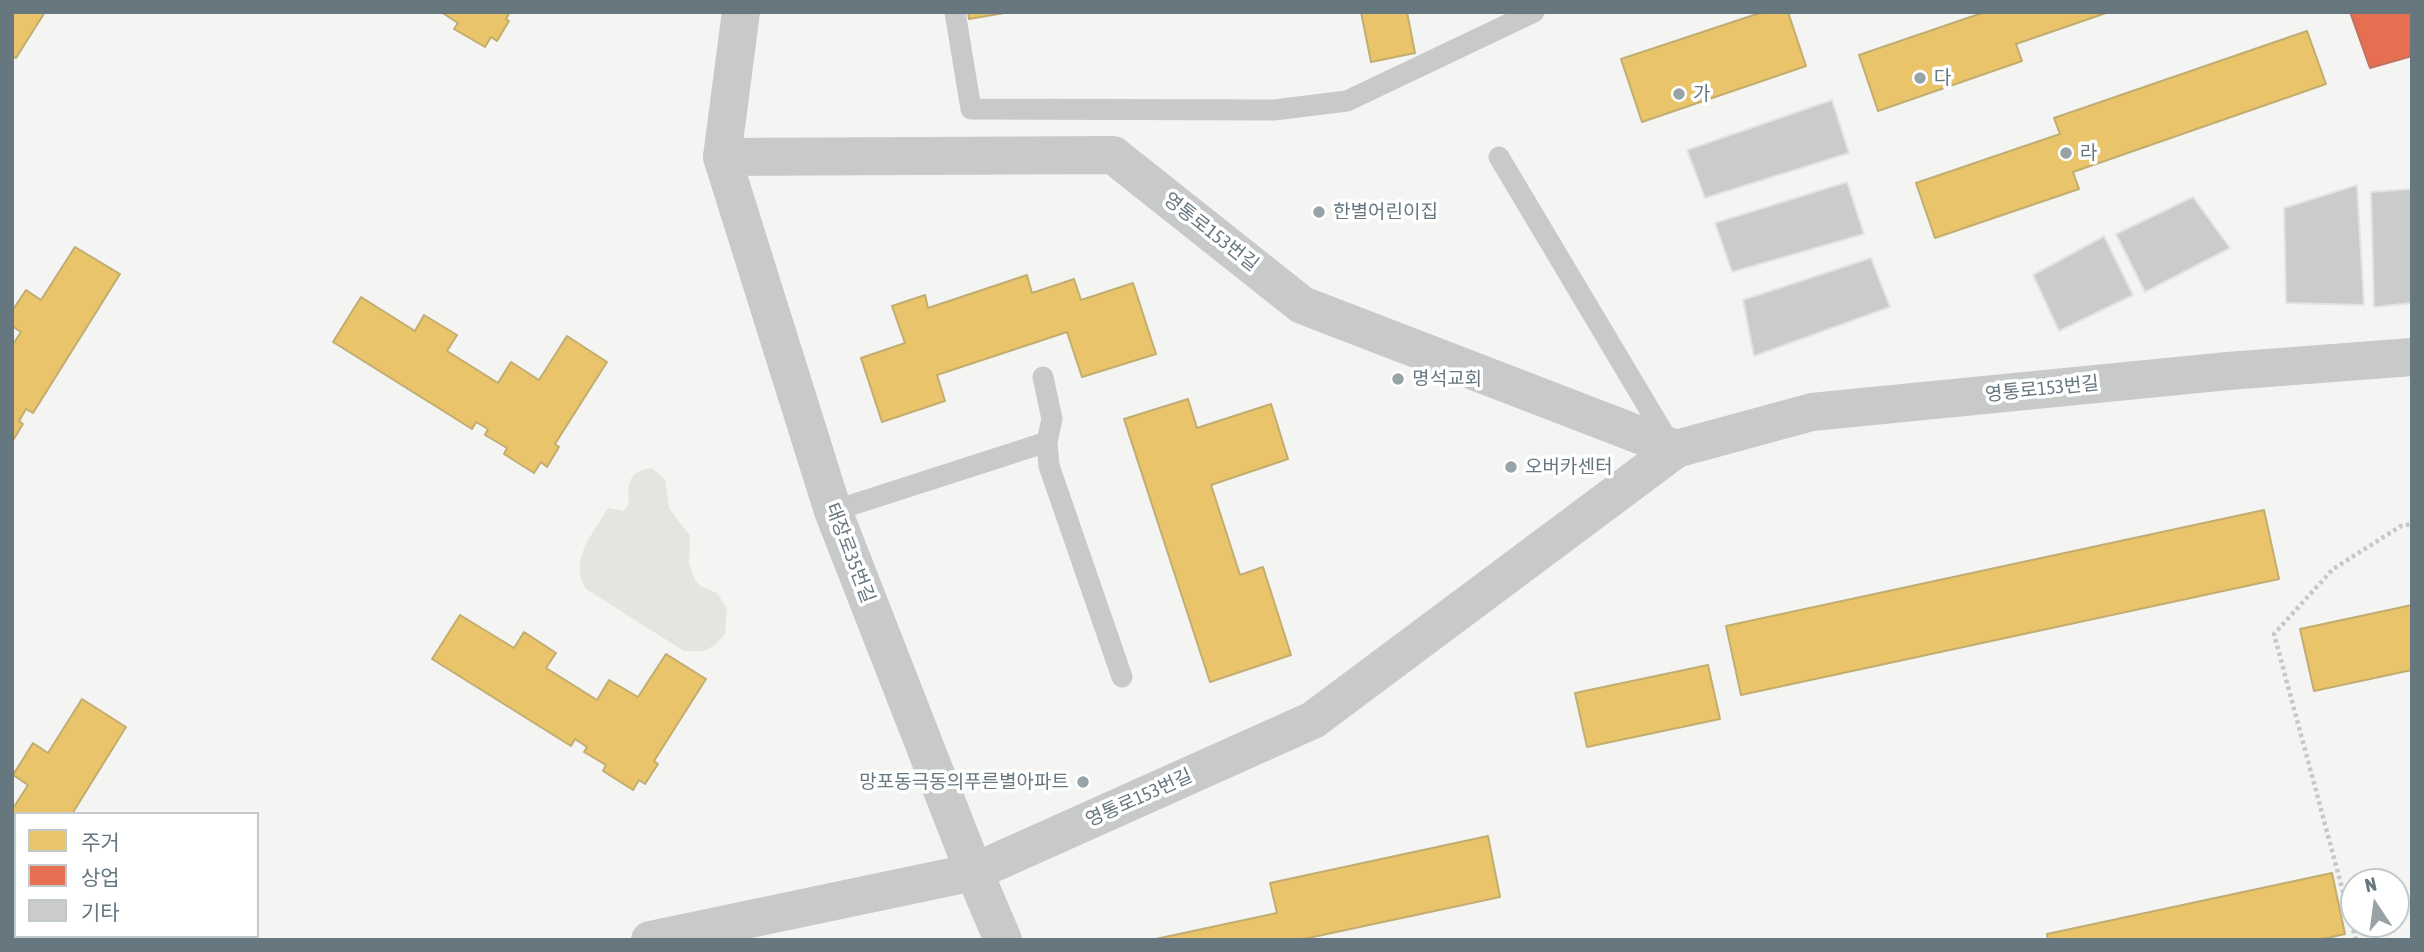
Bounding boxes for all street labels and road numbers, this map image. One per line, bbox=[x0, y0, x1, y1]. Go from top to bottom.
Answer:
street label: 영통로153번길 bbox=[1159, 188, 1263, 276]
street label: 영통로153번길 bbox=[1984, 372, 2100, 406]
street label: 태장로35번길 bbox=[820, 500, 880, 606]
street label: 영통로153번길 bbox=[1082, 764, 1196, 832]

